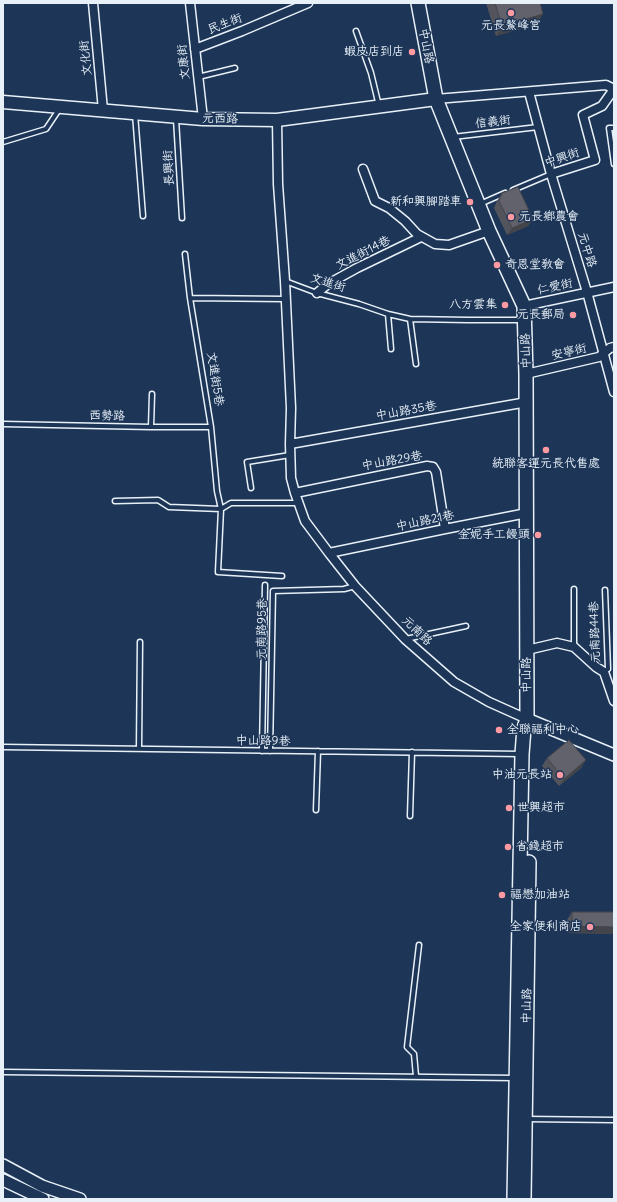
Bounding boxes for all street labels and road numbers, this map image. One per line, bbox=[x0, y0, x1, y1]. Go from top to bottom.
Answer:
street label: 民生街 bbox=[206, 11, 244, 37]
street label: 中山路 bbox=[415, 27, 437, 65]
street label: 文化街 bbox=[77, 39, 95, 77]
street label: 文康街 bbox=[175, 43, 193, 81]
street label: 元西路 bbox=[202, 111, 238, 127]
street label: 信義街 bbox=[474, 113, 512, 131]
street label: 中興街 bbox=[543, 145, 581, 171]
street label: 長興街 bbox=[161, 150, 177, 186]
street label: 元中路 bbox=[575, 231, 599, 269]
street label: 文進街14巷 bbox=[333, 233, 393, 273]
street label: 文進街 bbox=[309, 271, 347, 295]
street label: 仁愛街 bbox=[536, 276, 574, 298]
street label: 中山路 bbox=[518, 333, 534, 369]
street label: 安寧街 bbox=[550, 341, 588, 363]
street label: 文進街5巷 bbox=[204, 351, 226, 407]
street label: 中山路35巷 bbox=[374, 399, 438, 423]
street label: 西勢路 bbox=[89, 408, 125, 424]
street label: 中山路29巷 bbox=[360, 449, 424, 473]
street label: 中山路21巷 bbox=[394, 508, 456, 534]
street label: 元南路95巷 bbox=[254, 598, 270, 660]
street label: 元南路44巷 bbox=[587, 601, 603, 663]
street label: 元南路 bbox=[399, 613, 435, 649]
street label: 中山路 bbox=[520, 657, 534, 693]
street label: 中山路9巷 bbox=[235, 733, 291, 749]
street label: 中山路 bbox=[519, 988, 535, 1024]

